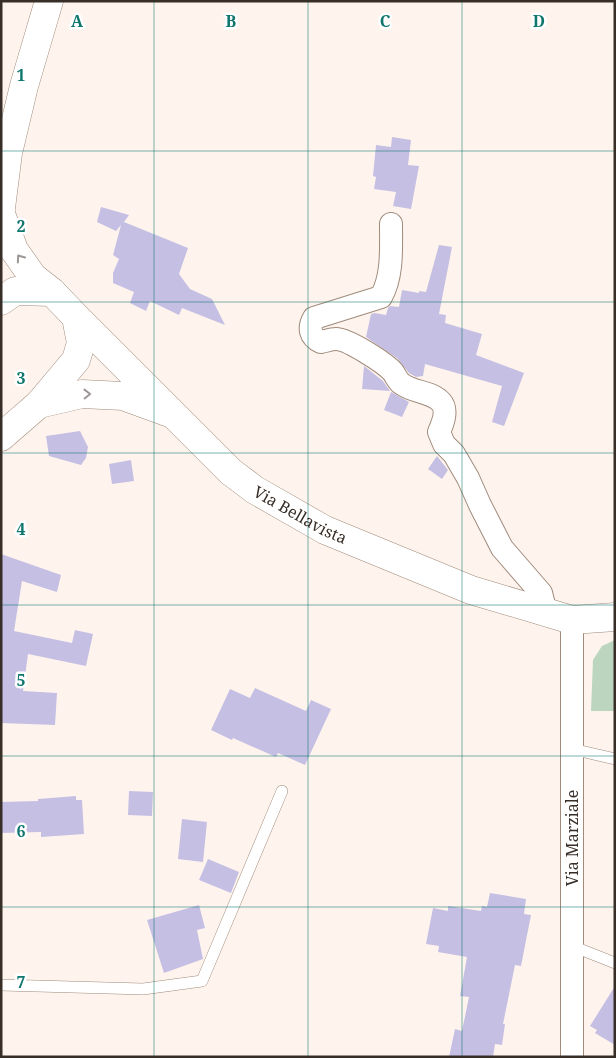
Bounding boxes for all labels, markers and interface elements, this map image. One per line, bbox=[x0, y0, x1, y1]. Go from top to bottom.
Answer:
text: A bbox=[71, 10, 84, 32]
text: B bbox=[226, 10, 237, 32]
text: C bbox=[380, 10, 391, 32]
text: D bbox=[533, 10, 545, 32]
text: 1 bbox=[16, 64, 26, 86]
text: 2 bbox=[16, 215, 26, 237]
one-way arrow bbox=[17, 254, 26, 264]
text: 3 bbox=[16, 367, 26, 389]
one-way arrow bbox=[83, 389, 91, 400]
street label: Via Bellavista bbox=[250, 480, 350, 549]
text: 4 bbox=[16, 518, 26, 540]
text: 5 bbox=[16, 669, 26, 691]
street label: Via Marziale bbox=[561, 790, 583, 886]
text: 6 bbox=[16, 820, 26, 842]
text: 7 bbox=[16, 971, 26, 993]

